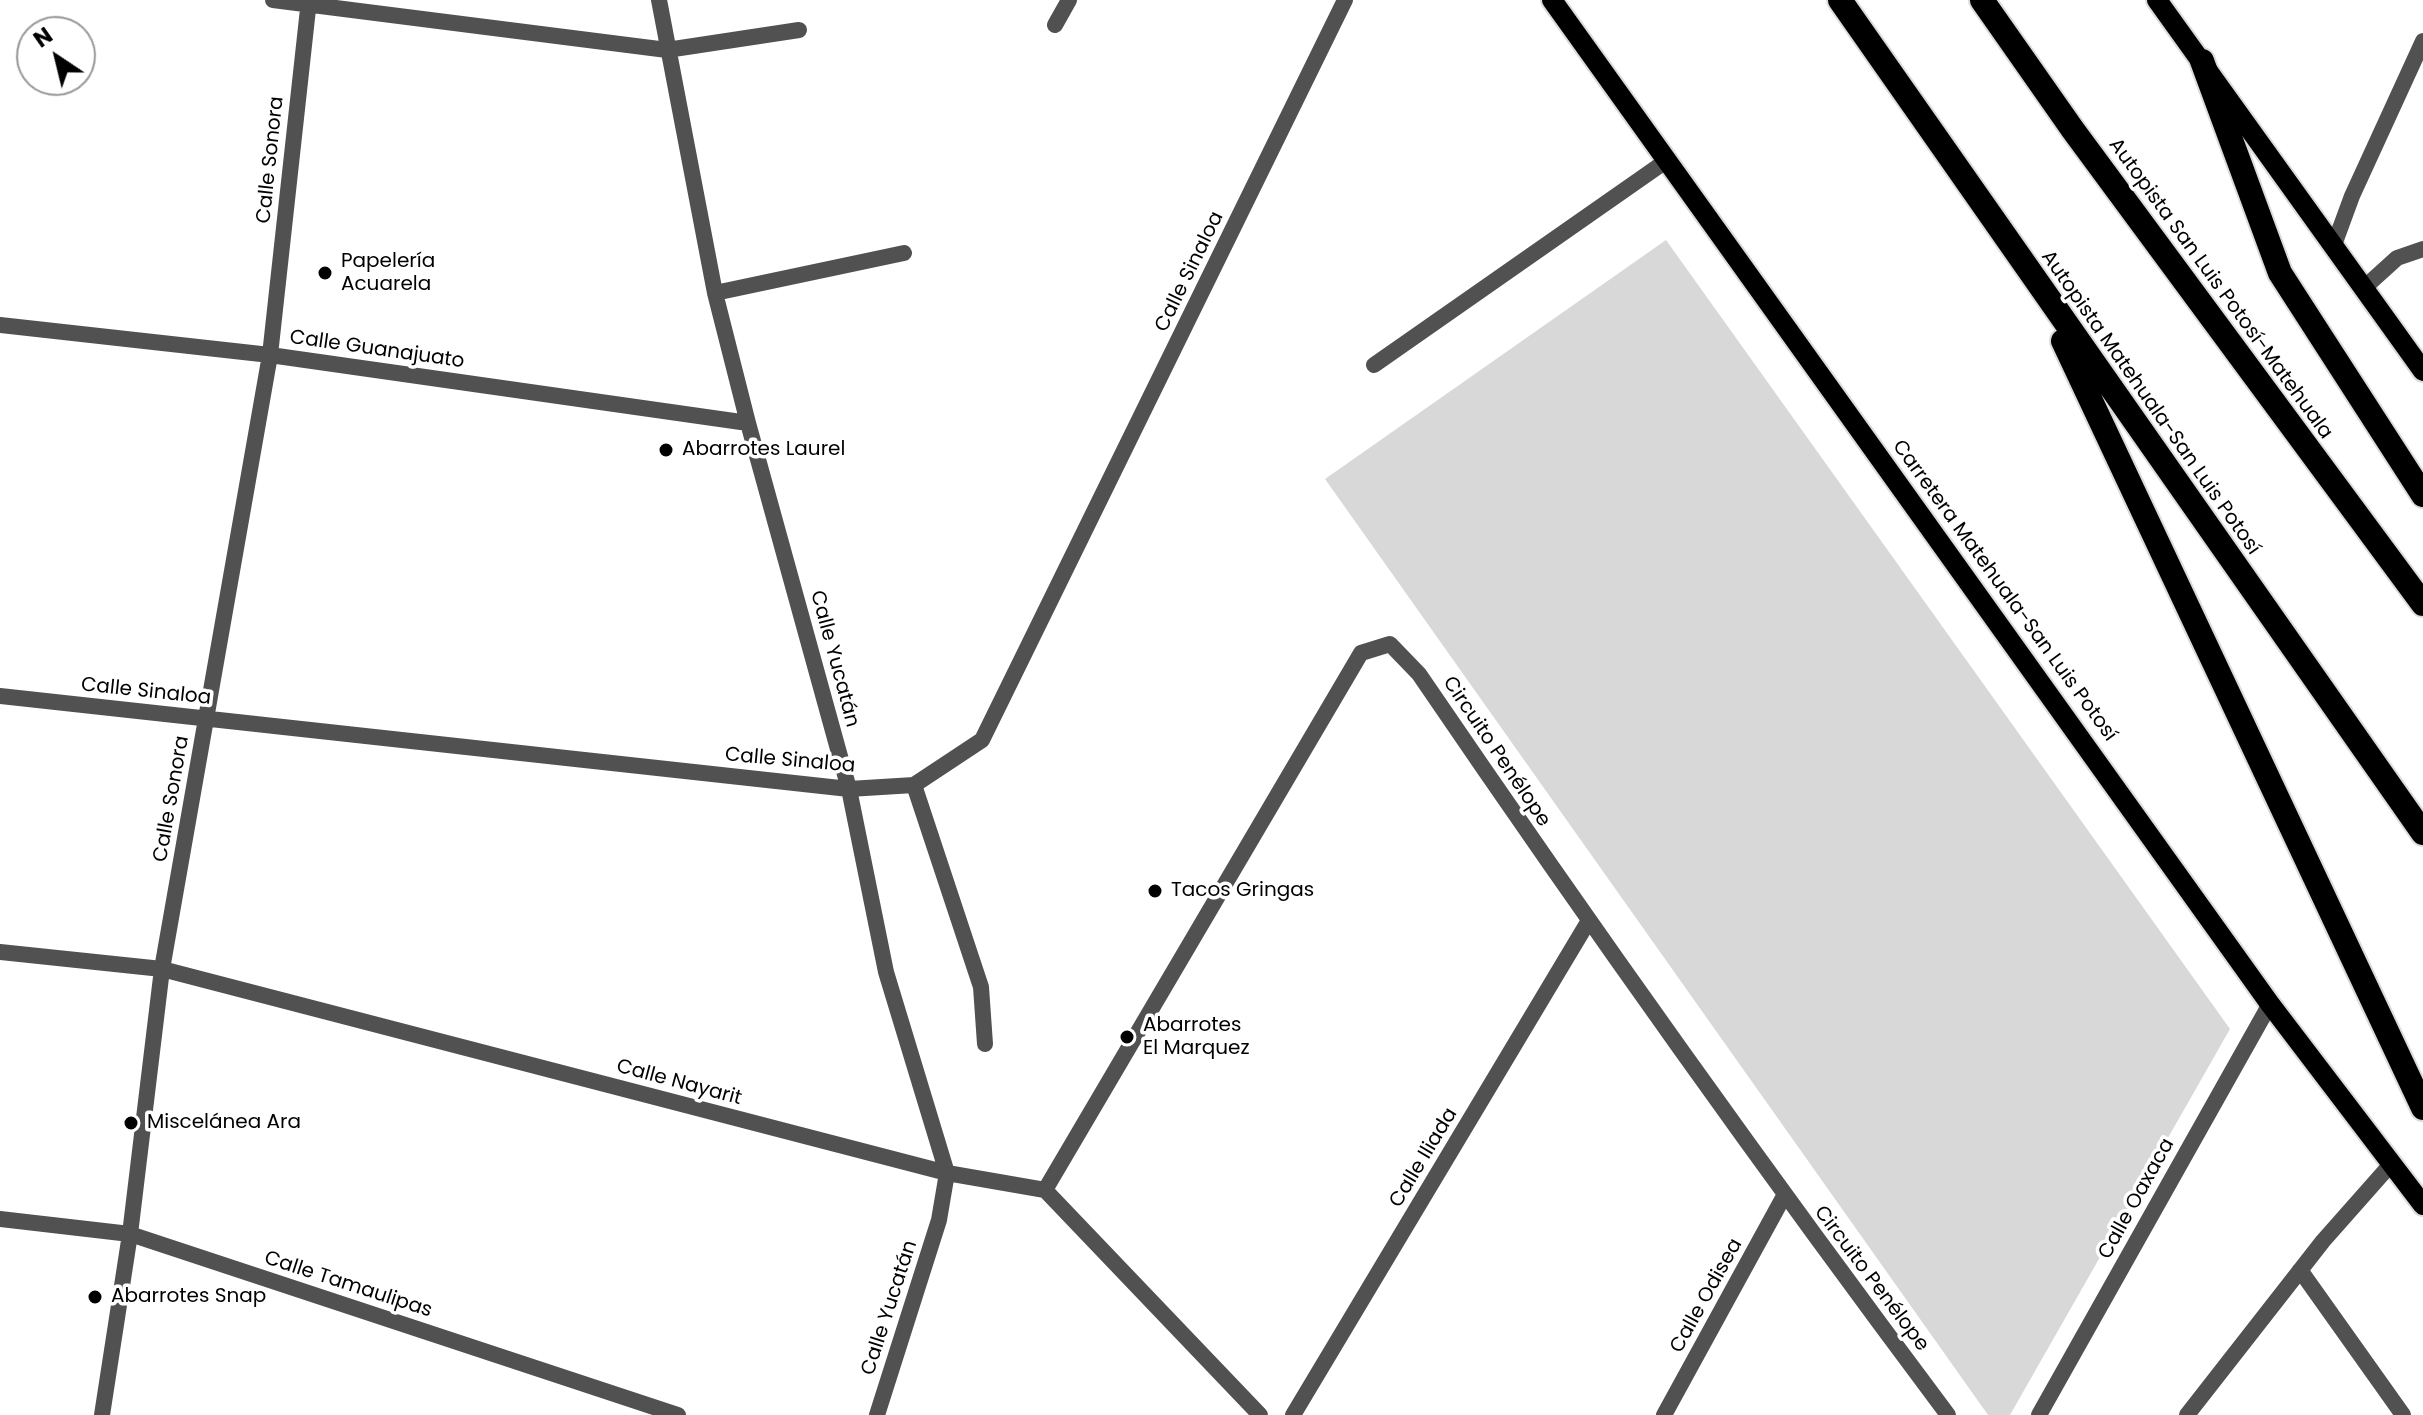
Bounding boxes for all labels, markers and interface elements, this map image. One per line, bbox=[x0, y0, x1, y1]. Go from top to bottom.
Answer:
north arrow bbox=[16, 16, 96, 96]
text: N bbox=[27, 20, 59, 55]
street label: Calle Sonora bbox=[252, 95, 290, 225]
street label: Autopista San Luis Potosí-Matehuala bbox=[2103, 134, 2337, 444]
street label: Calle Sinaloa bbox=[1151, 208, 1229, 336]
street label: Autopista Matehuala-San Luis Potosí bbox=[2035, 246, 2265, 560]
place label: Papelería Acuarela bbox=[341, 250, 435, 297]
marker: Papelería Acuarela bbox=[316, 264, 334, 282]
street label: Calle Guanajuato bbox=[288, 326, 466, 374]
street label: Carretera Matehuala-San Luis Potosí bbox=[1887, 436, 2121, 746]
place label: Abarrotes Laurel bbox=[682, 438, 845, 462]
marker: Abarrotes Laurel bbox=[657, 441, 675, 459]
street label: Calle Yucatán bbox=[804, 588, 864, 730]
street label: Circuito Penélope bbox=[1437, 672, 1555, 832]
street label: Calle Sinaloa bbox=[80, 673, 212, 711]
street label: Calle Sonora bbox=[149, 734, 195, 864]
street label: Calle Sinaloa bbox=[724, 743, 856, 779]
place label: Tacos Gringas bbox=[1171, 879, 1314, 903]
marker: Tacos Gringas bbox=[1146, 882, 1164, 900]
place label: Abarrotes El Marquez bbox=[1143, 1014, 1250, 1061]
marker: Abarrotes El Marquez bbox=[1118, 1028, 1136, 1046]
street label: Calle Nayarit bbox=[614, 1055, 744, 1111]
street label: Calle Iliada bbox=[1385, 1104, 1463, 1212]
place label: Miscelánea Ara bbox=[147, 1111, 301, 1135]
marker: Miscelánea Ara bbox=[122, 1114, 140, 1132]
street label: Calle Oaxaca bbox=[2094, 1134, 2180, 1264]
street label: Circuito Penélope bbox=[1808, 1202, 1934, 1356]
street label: Calle Odisea bbox=[1666, 1235, 1748, 1357]
street label: Calle Yucatán bbox=[857, 1238, 923, 1378]
street label: Calle Tamaulipas bbox=[261, 1247, 435, 1323]
place label: Abarrotes Snap bbox=[111, 1285, 266, 1309]
marker: Abarrotes Snap bbox=[86, 1288, 104, 1306]

